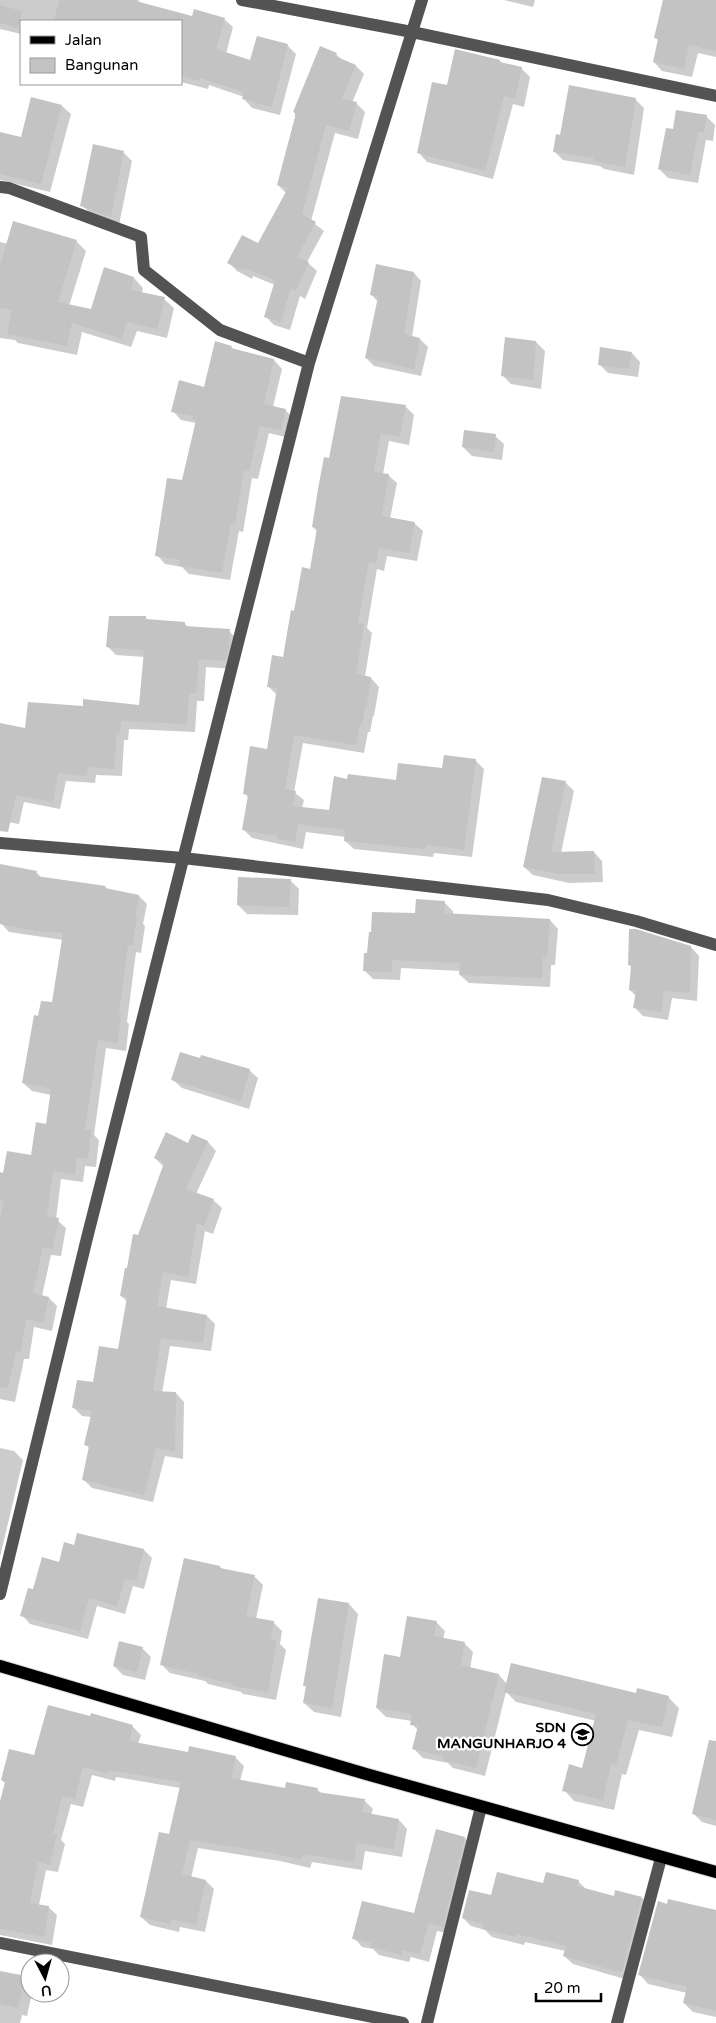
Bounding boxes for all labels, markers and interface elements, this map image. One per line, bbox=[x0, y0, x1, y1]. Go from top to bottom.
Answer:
legend bbox=[20, 20, 182, 85]
text: Jalan bbox=[65, 31, 102, 49]
text: Bangunan bbox=[65, 56, 138, 74]
place label: SDN MANGUNHARJO 4 bbox=[437, 1719, 566, 1752]
school or university icon: SDN MANGUNHARJO 4 bbox=[570, 1723, 594, 1747]
north arrow bbox=[20, 1953, 70, 2003]
scale bar bbox=[536, 1970, 601, 2002]
text: 20 m bbox=[544, 1979, 581, 1997]
text: U bbox=[40, 1981, 52, 1999]

